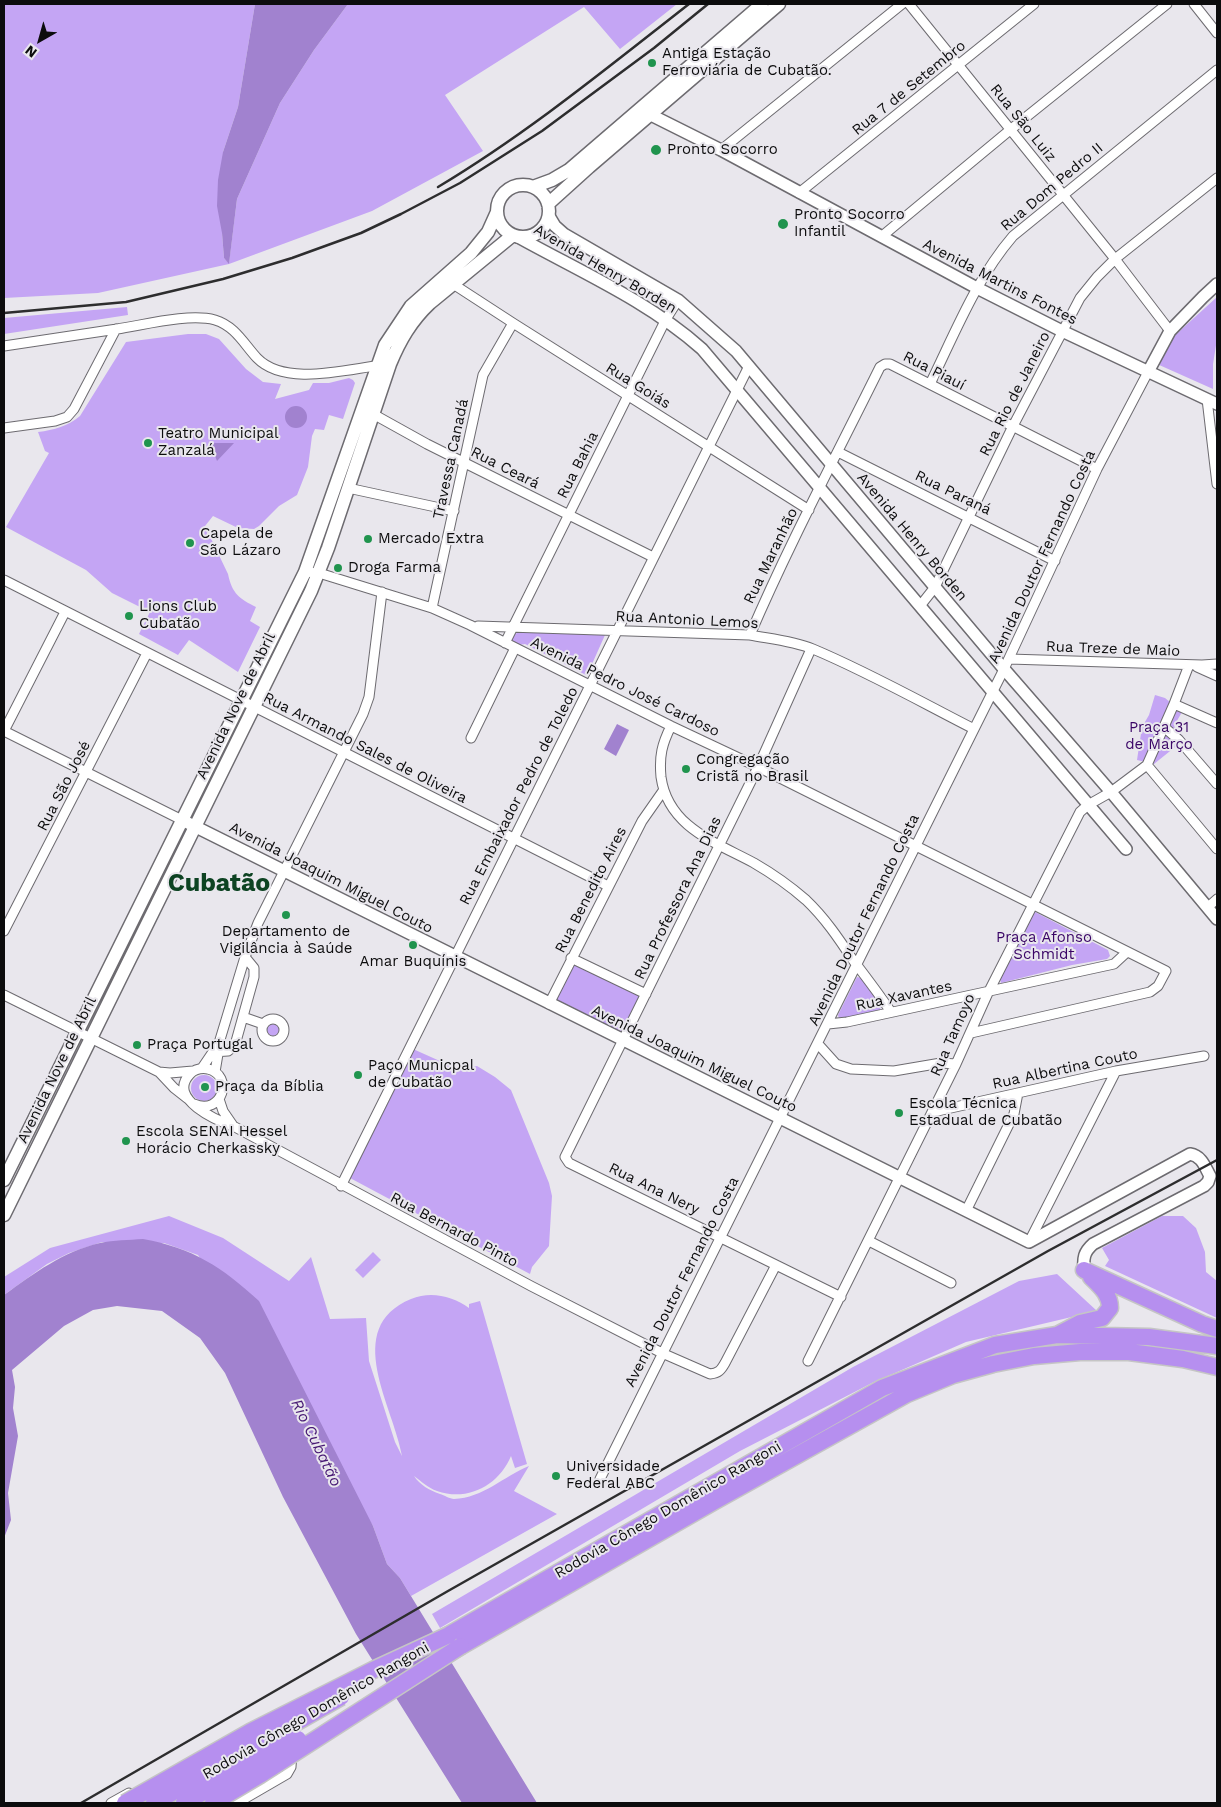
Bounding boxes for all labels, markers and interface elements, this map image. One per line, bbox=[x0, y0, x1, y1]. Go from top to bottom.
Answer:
north arrow bbox=[15, 15, 65, 65]
street label: Rua 7 de Setembro bbox=[849, 37, 969, 139]
text: N bbox=[22, 42, 40, 61]
place label: Antiga Estação Ferroviária de Cubatão. bbox=[662, 45, 832, 80]
marker: Antiga Estação Ferroviária de Cubatão. bbox=[646, 57, 658, 69]
street label: Rua São Luiz bbox=[986, 80, 1060, 166]
street label: Rua Dom Pedro II bbox=[997, 139, 1107, 235]
place label: Pronto Socorro bbox=[667, 141, 778, 159]
marker: Pronto Socorro bbox=[649, 143, 663, 157]
place label: Pronto Socorro Infantil bbox=[794, 206, 905, 241]
marker: Pronto Socorro Infantil bbox=[776, 217, 790, 231]
street label: Avenida Henry Borden bbox=[530, 221, 680, 317]
street label: Avenida Martins Fontes bbox=[920, 235, 1080, 329]
street label: Rua Rio de Janeiro bbox=[976, 329, 1054, 459]
street label: Rua Piauí bbox=[900, 348, 968, 394]
street label: Rua Goiás bbox=[602, 359, 674, 413]
street label: Travessa Canadá bbox=[429, 397, 473, 521]
place label: Teatro Municipal Zanzalá bbox=[158, 425, 279, 460]
street label: Rua Bahia bbox=[553, 429, 603, 501]
marker: Teatro Municipal Zanzalá bbox=[142, 437, 154, 449]
street label: Rua Ceará bbox=[468, 443, 542, 493]
street label: Avenida Doutor Fernando Costa bbox=[985, 447, 1099, 667]
street label: Rua Paraná bbox=[912, 467, 994, 519]
street label: Avenida Henry Borden bbox=[853, 469, 971, 605]
street label: Rua Maranhão bbox=[740, 505, 802, 607]
place label: Capela de São Lázaro bbox=[200, 525, 281, 560]
place label: Mercado Extra bbox=[378, 530, 484, 548]
marker: Mercado Extra bbox=[362, 533, 374, 545]
marker: Capela de São Lázaro bbox=[184, 537, 196, 549]
place label: Droga Farma bbox=[348, 559, 441, 577]
marker: Droga Farma bbox=[332, 562, 344, 574]
place label: Lions Club Cubatão bbox=[139, 598, 217, 633]
street label: Rua Antonio Lemos bbox=[615, 607, 759, 633]
marker: Lions Club Cubatão bbox=[123, 610, 135, 622]
street label: Avenida Nove de Abril bbox=[193, 630, 279, 782]
street label: Avenida Pedro José Cardoso bbox=[527, 633, 723, 741]
street label: Rua Treze de Maio bbox=[1046, 638, 1180, 660]
street label: Rua Embaixador Pedro de Toledo bbox=[456, 684, 582, 908]
street label: Rua Armando Sales de Oliveira bbox=[260, 689, 470, 807]
park label: Praça 31 de Março bbox=[1125, 719, 1193, 754]
street label: Rua São José bbox=[34, 738, 94, 834]
place label: Congregação Cristã no Brasil bbox=[696, 751, 808, 786]
marker: Congregação Cristã no Brasil bbox=[680, 763, 692, 775]
street label: Avenida Doutor Fernando Costa bbox=[805, 811, 923, 1029]
street label: Rua Professora Ana Dias bbox=[631, 814, 725, 982]
street label: Avenida Joaquim Miguel Couto bbox=[226, 819, 436, 937]
street label: Rua Benedito Aires bbox=[551, 824, 631, 956]
district label: Cubatão bbox=[168, 869, 270, 899]
marker: Departamento de Vigilância à Saúde bbox=[280, 909, 292, 921]
place label: Departamento de Vigilância à Saúde bbox=[220, 923, 352, 958]
park label: Praça Afonso Schmidt bbox=[996, 929, 1092, 964]
marker: Amar Buquínis bbox=[407, 939, 419, 951]
place label: Amar Buquínis bbox=[360, 953, 466, 971]
street label: Rua Xavantes bbox=[854, 977, 954, 1015]
street label: Rua Tamoyo bbox=[927, 991, 979, 1079]
street label: Avenida Nove de Abril bbox=[14, 994, 100, 1146]
street label: Avenida Joaquim Miguel Couto bbox=[588, 1001, 800, 1117]
place label: Praça Portugal bbox=[147, 1036, 253, 1054]
marker: Praça Portugal bbox=[131, 1039, 143, 1051]
street label: Rua Albertina Couto bbox=[991, 1045, 1139, 1093]
place label: Paço Municpal de Cubatão bbox=[368, 1057, 474, 1092]
marker: Paço Municpal de Cubatão bbox=[352, 1069, 364, 1081]
place label: Praça da Bíblia bbox=[215, 1078, 324, 1096]
marker: Praça da Bíblia bbox=[199, 1081, 211, 1093]
place label: Escola Técnica Estadual de Cubatão bbox=[909, 1095, 1062, 1130]
marker: Escola Técnica Estadual de Cubatão bbox=[893, 1107, 905, 1119]
place label: Escola SENAI Hessel Horácio Cherkassky bbox=[136, 1123, 287, 1158]
marker: Escola SENAI Hessel Horácio Cherkassky bbox=[120, 1135, 132, 1147]
street label: Rua Ana Nery bbox=[606, 1159, 702, 1219]
street label: Avenida Doutor Fernando Costa bbox=[621, 1174, 743, 1390]
street label: Rua Bernardo Pinto bbox=[387, 1189, 521, 1271]
water label: Rio Cubatão bbox=[287, 1396, 345, 1490]
street label: Rodovia Cônego Domênico Rangoni bbox=[552, 1438, 784, 1582]
place label: Universidade Federal ABC bbox=[566, 1458, 660, 1493]
marker: Universidade Federal ABC bbox=[550, 1470, 562, 1482]
street label: Rodovia Cônego Domênico Rangoni bbox=[200, 1639, 432, 1783]

